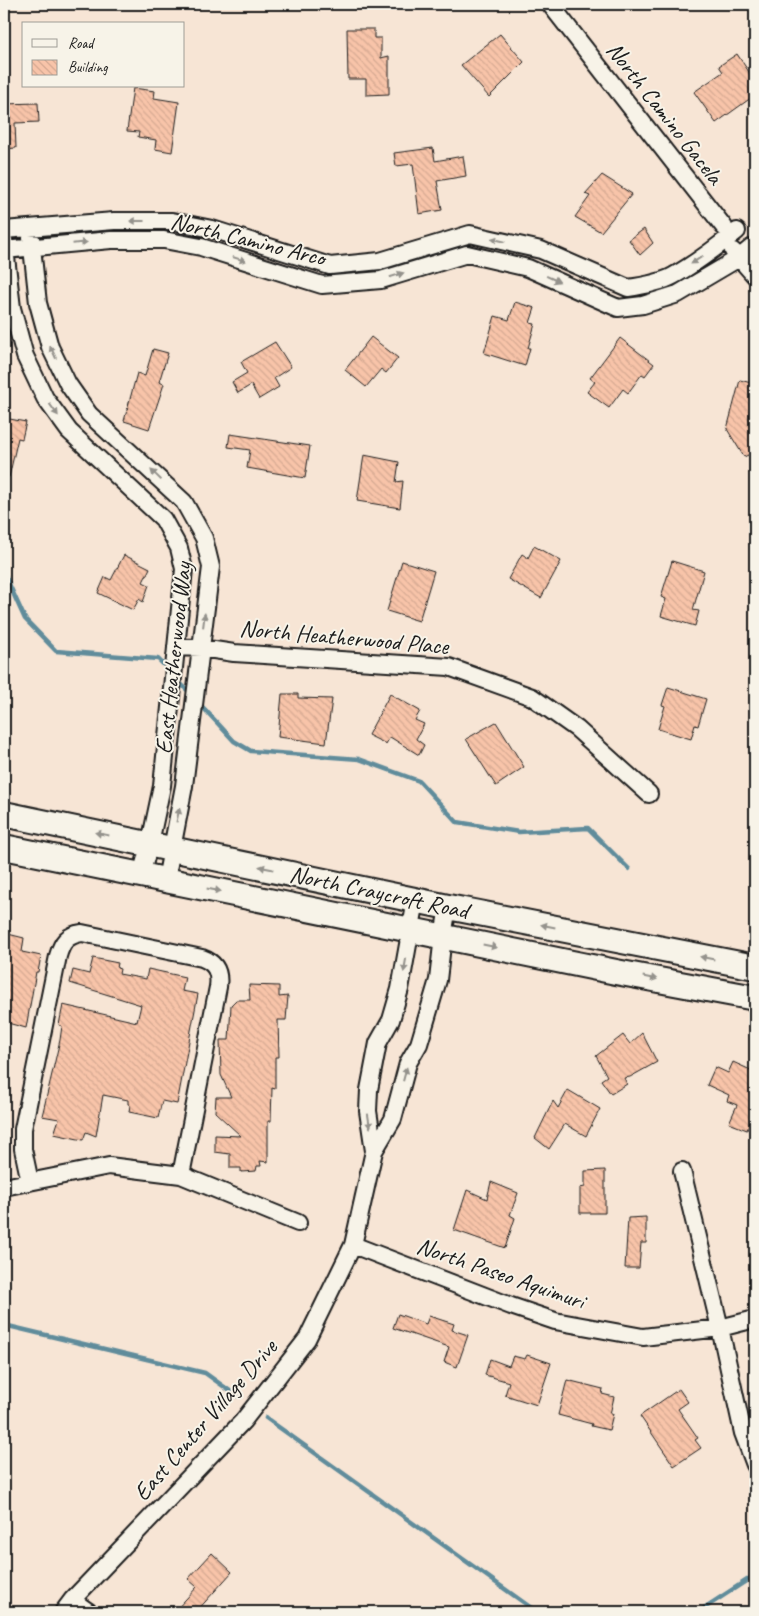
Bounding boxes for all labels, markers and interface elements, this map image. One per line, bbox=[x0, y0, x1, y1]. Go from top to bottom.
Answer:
legend bbox=[22, 22, 185, 88]
text: Road bbox=[68, 34, 95, 53]
street label: North Camino Gacela bbox=[600, 36, 731, 192]
text: Building bbox=[68, 58, 108, 77]
street label: North Camino Arco bbox=[168, 205, 331, 273]
one-way arrow bbox=[129, 217, 145, 225]
one-way arrow bbox=[491, 236, 506, 244]
one-way arrow bbox=[72, 239, 88, 247]
one-way arrow bbox=[690, 255, 704, 264]
one-way arrow bbox=[232, 256, 247, 264]
one-way arrow bbox=[390, 271, 405, 279]
one-way arrow bbox=[546, 275, 560, 283]
one-way arrow bbox=[48, 345, 56, 359]
one-way arrow bbox=[49, 403, 59, 416]
one-way arrow bbox=[151, 469, 163, 481]
street label: East Heatherwood Way bbox=[148, 559, 198, 755]
one-way arrow bbox=[200, 611, 208, 627]
street label: North Heatherwood Place bbox=[238, 613, 452, 661]
one-way arrow bbox=[174, 807, 182, 823]
one-way arrow bbox=[94, 829, 110, 837]
street label: North Craycroft Road bbox=[287, 858, 475, 926]
one-way arrow bbox=[258, 864, 273, 872]
one-way arrow bbox=[206, 886, 221, 894]
one-way arrow bbox=[540, 922, 556, 930]
one-way arrow bbox=[483, 942, 498, 950]
one-way arrow bbox=[700, 954, 715, 962]
one-way arrow bbox=[400, 957, 408, 973]
one-way arrow bbox=[642, 974, 657, 982]
one-way arrow bbox=[401, 1067, 409, 1082]
one-way arrow bbox=[366, 1114, 374, 1130]
street label: North Paseo Aquimuri bbox=[413, 1230, 591, 1317]
street label: East Center Village Drive bbox=[127, 1331, 285, 1507]

